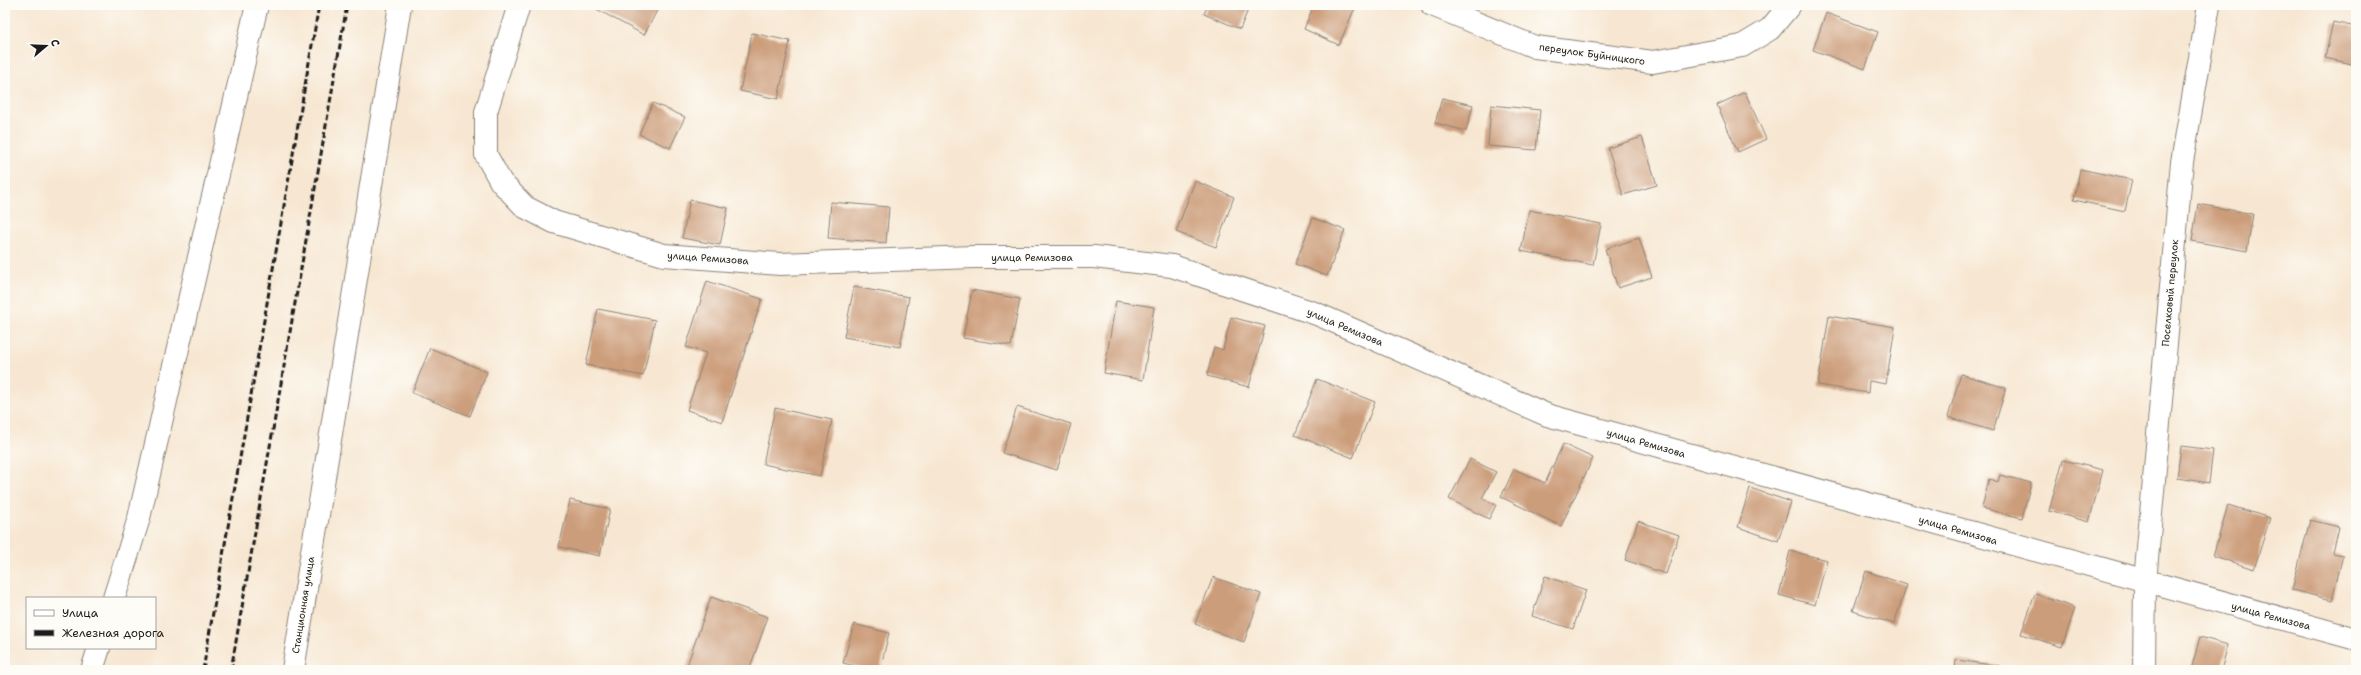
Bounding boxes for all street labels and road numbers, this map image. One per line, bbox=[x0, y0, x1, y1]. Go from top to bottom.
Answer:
street label: переулок Буйницкого bbox=[1538, 40, 1646, 68]
street label: Поселковый переулок bbox=[2159, 238, 2181, 347]
street label: улица Ремизова bbox=[667, 249, 750, 267]
street label: улица Ремизова bbox=[991, 251, 1074, 264]
street label: улица Ремизова bbox=[1305, 305, 1386, 349]
street label: улица Ремизова bbox=[1605, 426, 1688, 461]
street label: улица Ремизова bbox=[1917, 513, 2000, 548]
street label: Станционная улица bbox=[289, 555, 317, 654]
street label: улица Ремизова bbox=[2230, 599, 2313, 633]

